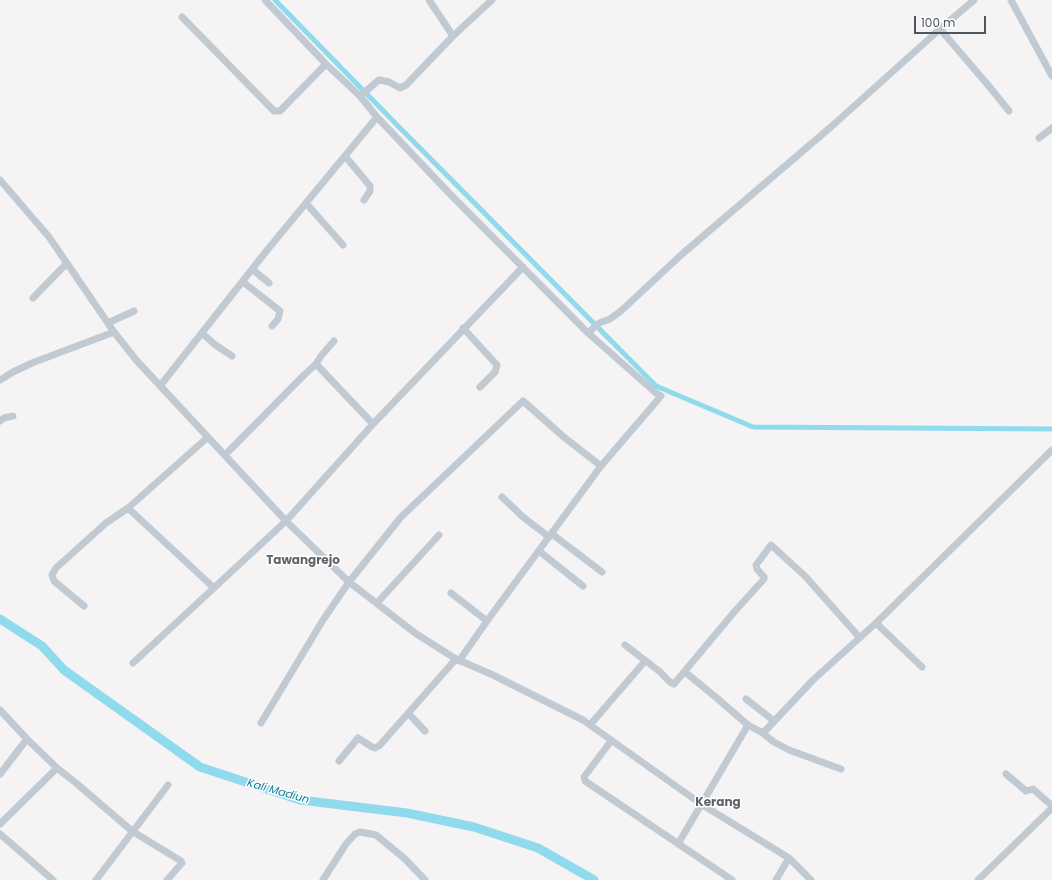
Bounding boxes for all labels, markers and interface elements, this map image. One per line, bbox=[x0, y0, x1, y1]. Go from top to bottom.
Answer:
scale bar bbox=[916, 8, 988, 34]
text: 100 m bbox=[921, 14, 955, 31]
district label: Tawangrejo bbox=[266, 554, 340, 568]
water label: Kali Madiun bbox=[245, 777, 311, 807]
district label: Kerang bbox=[695, 796, 741, 810]

